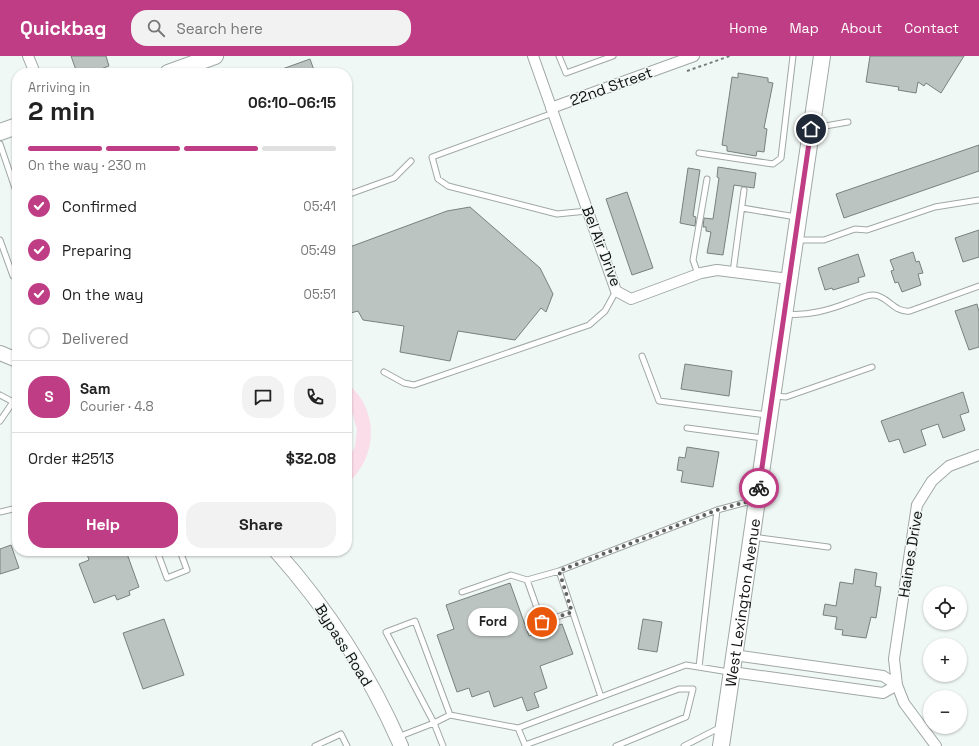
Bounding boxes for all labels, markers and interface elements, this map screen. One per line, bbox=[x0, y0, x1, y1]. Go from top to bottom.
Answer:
search box bbox=[131, 10, 411, 46]
text: Quickbag bbox=[20, 16, 107, 41]
icon: search bbox=[145, 17, 167, 39]
text: Search here bbox=[177, 19, 263, 38]
text: Home bbox=[729, 19, 767, 37]
text: Map bbox=[789, 19, 819, 37]
text: About bbox=[841, 19, 882, 37]
text: Contact bbox=[904, 19, 959, 37]
street label: 22nd Street bbox=[567, 62, 655, 110]
text: Arriving in bbox=[28, 79, 90, 96]
text: 06:10–06:15 bbox=[248, 93, 336, 112]
text: 2 min bbox=[28, 94, 95, 128]
pin bbox=[794, 112, 828, 146]
icon: home bbox=[800, 118, 822, 140]
text: On the way · 230 m bbox=[28, 157, 146, 174]
icon: check bbox=[28, 195, 50, 217]
text: Confirmed bbox=[62, 197, 137, 216]
text: 05:41 bbox=[303, 198, 336, 215]
street label: Bel Air Drive bbox=[578, 203, 626, 289]
icon: check bbox=[28, 239, 50, 261]
text: Preparing bbox=[62, 241, 132, 260]
text: 05:49 bbox=[301, 242, 336, 259]
icon: check bbox=[28, 283, 50, 305]
text: On the way bbox=[62, 285, 143, 304]
text: 05:51 bbox=[304, 286, 336, 303]
text: Delivered bbox=[62, 329, 129, 348]
button: chat bbox=[242, 376, 284, 418]
button: phone bbox=[294, 376, 336, 418]
text: Sam bbox=[80, 379, 111, 398]
text: S bbox=[44, 387, 54, 406]
text: Courier · 4.8 bbox=[80, 398, 154, 415]
text: Order #2513 bbox=[28, 449, 114, 468]
text: $32.08 bbox=[286, 449, 336, 468]
courier bbox=[739, 468, 779, 508]
icon: bike bbox=[748, 477, 770, 499]
button: Help bbox=[28, 502, 178, 548]
button: Share bbox=[186, 502, 336, 548]
street label: Haines Drive bbox=[894, 509, 926, 599]
street label: West Lexington Avenue bbox=[720, 517, 764, 688]
map controls bbox=[923, 586, 967, 734]
button: locate bbox=[923, 586, 967, 630]
street label: Bypass Road bbox=[311, 600, 377, 690]
pin bbox=[525, 605, 559, 639]
callout: Ford bbox=[468, 608, 518, 636]
icon: bag bbox=[531, 611, 553, 633]
text: Ford bbox=[479, 613, 507, 630]
button: + bbox=[923, 638, 967, 682]
button: − bbox=[923, 690, 967, 734]

